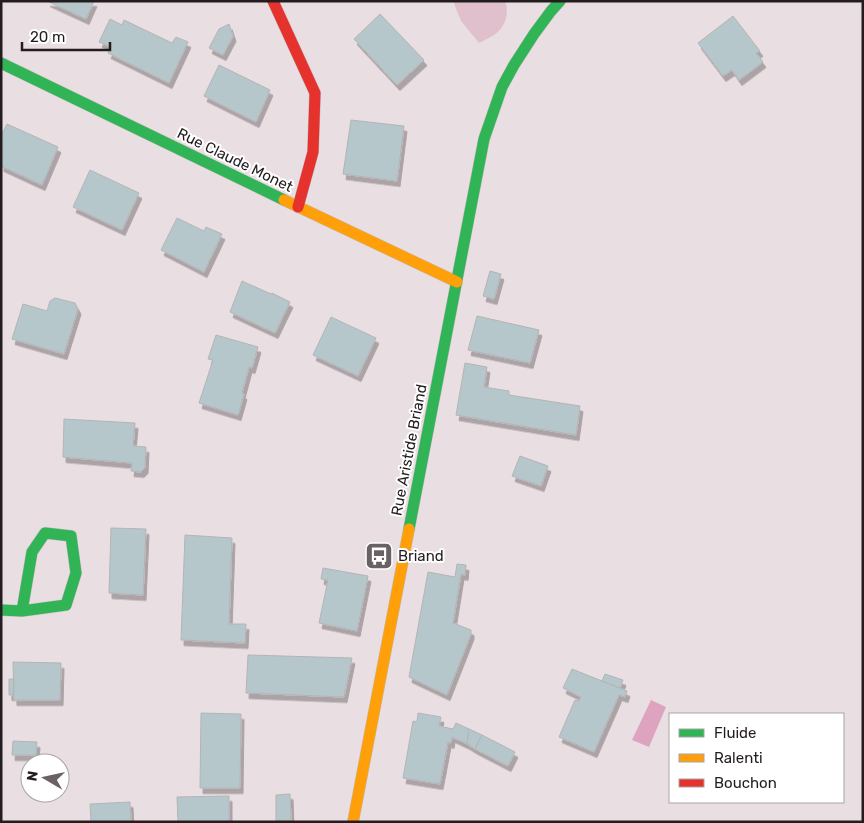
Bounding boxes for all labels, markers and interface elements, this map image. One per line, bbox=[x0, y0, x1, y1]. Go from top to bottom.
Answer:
scale bar bbox=[22, 20, 110, 52]
text: 20 m bbox=[30, 28, 65, 46]
street label: Rue Claude Monet bbox=[174, 124, 296, 196]
street label: Rue Aristide Briand bbox=[387, 383, 431, 517]
bus stop icon: Briand bbox=[364, 541, 394, 571]
place label: Briand bbox=[398, 547, 444, 565]
legend bbox=[669, 713, 844, 803]
text: Fluide bbox=[714, 724, 756, 742]
text: Ralenti bbox=[714, 749, 763, 767]
north arrow bbox=[20, 753, 70, 803]
text: N bbox=[23, 770, 42, 782]
text: Bouchon bbox=[714, 774, 777, 792]

